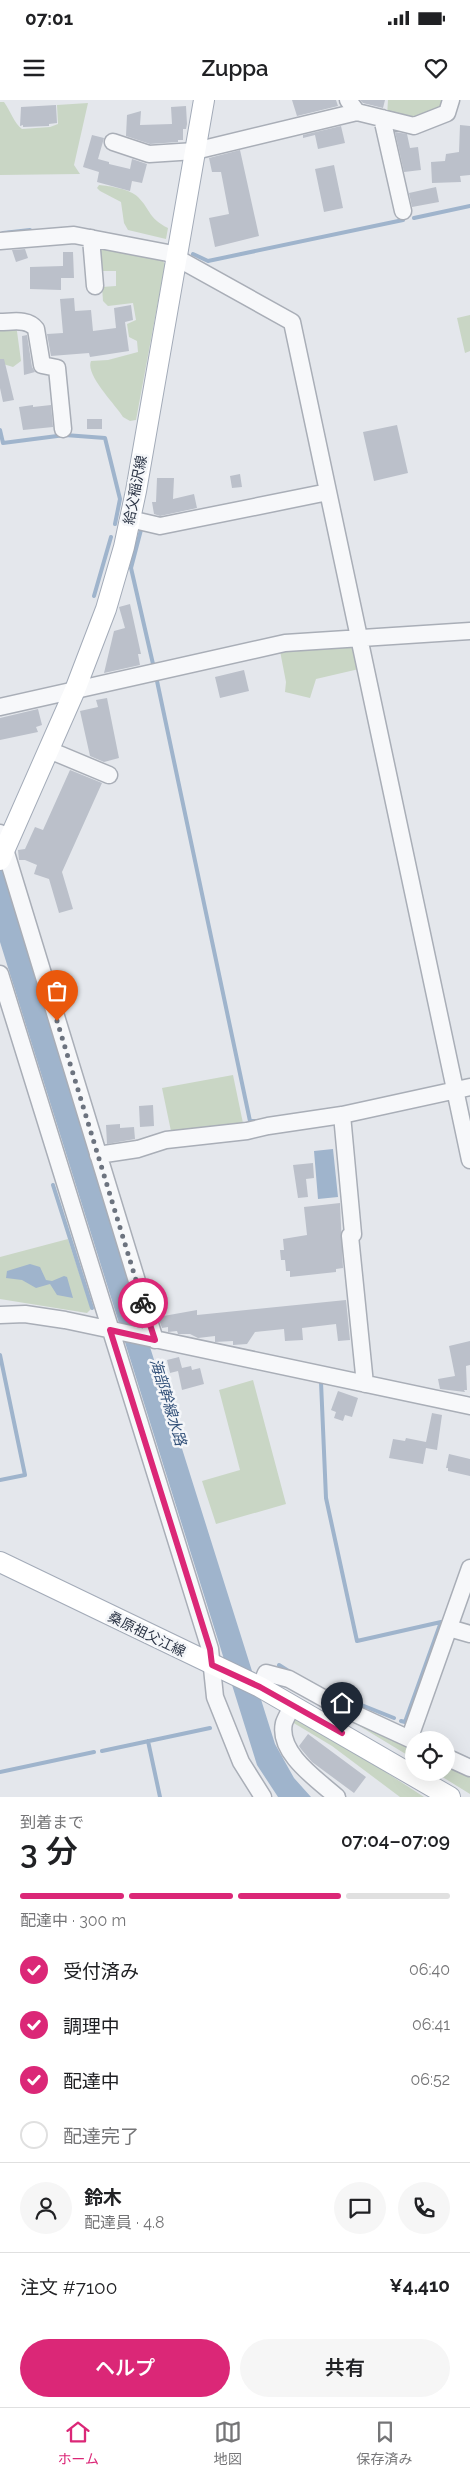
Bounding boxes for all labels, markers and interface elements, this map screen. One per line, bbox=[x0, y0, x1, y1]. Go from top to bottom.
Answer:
text: 07:01 bbox=[25, 7, 73, 29]
icon: menu bbox=[20, 54, 48, 82]
icon: heart bbox=[422, 54, 450, 82]
text: Zuppa bbox=[201, 55, 269, 81]
street label: 給父稲沢線 bbox=[120, 454, 150, 526]
pin bbox=[36, 970, 78, 1021]
icon: bag bbox=[43, 977, 71, 1005]
courier bbox=[118, 1278, 168, 1328]
icon: bike bbox=[129, 1289, 157, 1317]
water label: 海部幹線水路 bbox=[146, 1356, 190, 1450]
street label: 桑原祖父江線 bbox=[106, 1608, 188, 1660]
pin bbox=[321, 1682, 363, 1733]
icon: home bbox=[328, 1689, 356, 1717]
map controls bbox=[405, 1731, 455, 1781]
button: locate bbox=[405, 1731, 455, 1781]
text: 到着まで bbox=[20, 1813, 84, 1832]
text: 07:04–07:09 bbox=[341, 1829, 450, 1851]
text: 3 分 bbox=[20, 1833, 77, 1870]
text: 配達中 · 300 m bbox=[20, 1911, 126, 1930]
icon: check bbox=[20, 1956, 48, 1984]
text: 受付済み bbox=[63, 1960, 139, 1982]
text: 06:40 bbox=[409, 1960, 450, 1979]
icon: check bbox=[20, 2011, 48, 2039]
text: 調理中 bbox=[63, 2015, 120, 2037]
text: 06:41 bbox=[412, 2015, 450, 2034]
icon: check bbox=[20, 2066, 48, 2094]
text: 配達中 bbox=[63, 2070, 120, 2092]
text: 06:52 bbox=[410, 2070, 450, 2089]
text: 配達完了 bbox=[63, 2125, 139, 2147]
button: person bbox=[20, 2182, 72, 2234]
button: chat bbox=[334, 2182, 386, 2234]
button: phone bbox=[398, 2182, 450, 2234]
text: 鈴木 bbox=[84, 2186, 122, 2208]
text: 配達員 · 4.8 bbox=[84, 2213, 164, 2232]
text: ¥4,410 bbox=[389, 2274, 450, 2296]
text: 注文 #7100 bbox=[20, 2276, 117, 2298]
button: ヘルプ bbox=[20, 2339, 230, 2397]
button: 共有 bbox=[240, 2339, 450, 2397]
tab: ホーム bbox=[57, 2418, 99, 2468]
tab: 地図 bbox=[214, 2418, 242, 2468]
tab: 保存済み bbox=[357, 2418, 413, 2468]

